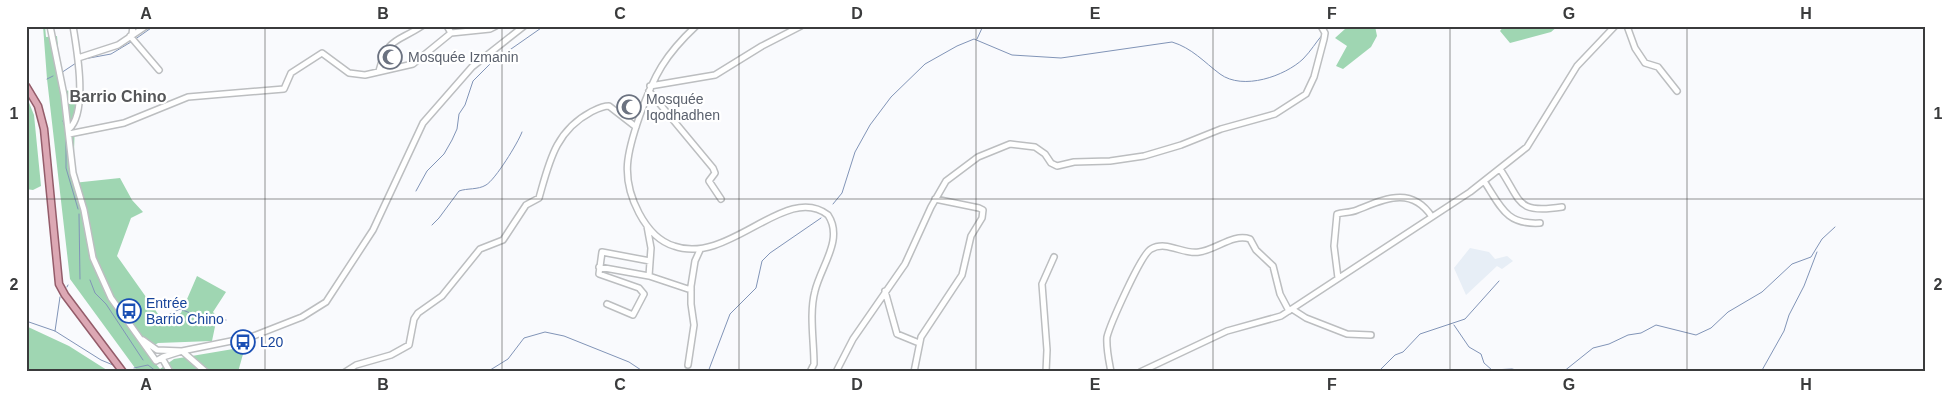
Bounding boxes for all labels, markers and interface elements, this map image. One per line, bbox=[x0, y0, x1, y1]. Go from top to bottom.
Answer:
text: A bbox=[140, 5, 152, 22]
text: B bbox=[377, 5, 389, 22]
text: C bbox=[614, 5, 626, 22]
text: D bbox=[851, 5, 863, 22]
text: E bbox=[1090, 5, 1101, 22]
text: F bbox=[1327, 5, 1337, 22]
text: G bbox=[1563, 5, 1575, 22]
text: H bbox=[1800, 5, 1812, 22]
mosque icon: Mosquée Izmanin bbox=[377, 44, 403, 70]
place label: Mosquée Izmanin bbox=[408, 49, 519, 65]
district label: Barrio Chino bbox=[70, 88, 167, 105]
place label: Mosquée Iqodhadhen bbox=[646, 91, 720, 123]
mosque icon: Mosquée Iqodhadhen bbox=[616, 94, 642, 120]
text: 1 bbox=[10, 105, 19, 122]
text: 1 bbox=[1934, 105, 1943, 122]
text: 2 bbox=[10, 276, 19, 293]
text: 2 bbox=[1934, 276, 1943, 293]
place label: Entrée Barrio Chino bbox=[146, 295, 224, 327]
bus stop icon: Entrée Barrio Chino bbox=[116, 298, 142, 324]
bus stop icon: L20 bbox=[230, 329, 256, 355]
place label: L20 bbox=[260, 334, 284, 350]
text: A bbox=[140, 376, 152, 393]
text: B bbox=[377, 376, 389, 393]
text: C bbox=[614, 376, 626, 393]
text: D bbox=[851, 376, 863, 393]
text: E bbox=[1090, 376, 1101, 393]
text: F bbox=[1327, 376, 1337, 393]
text: G bbox=[1563, 376, 1575, 393]
text: H bbox=[1800, 376, 1812, 393]

